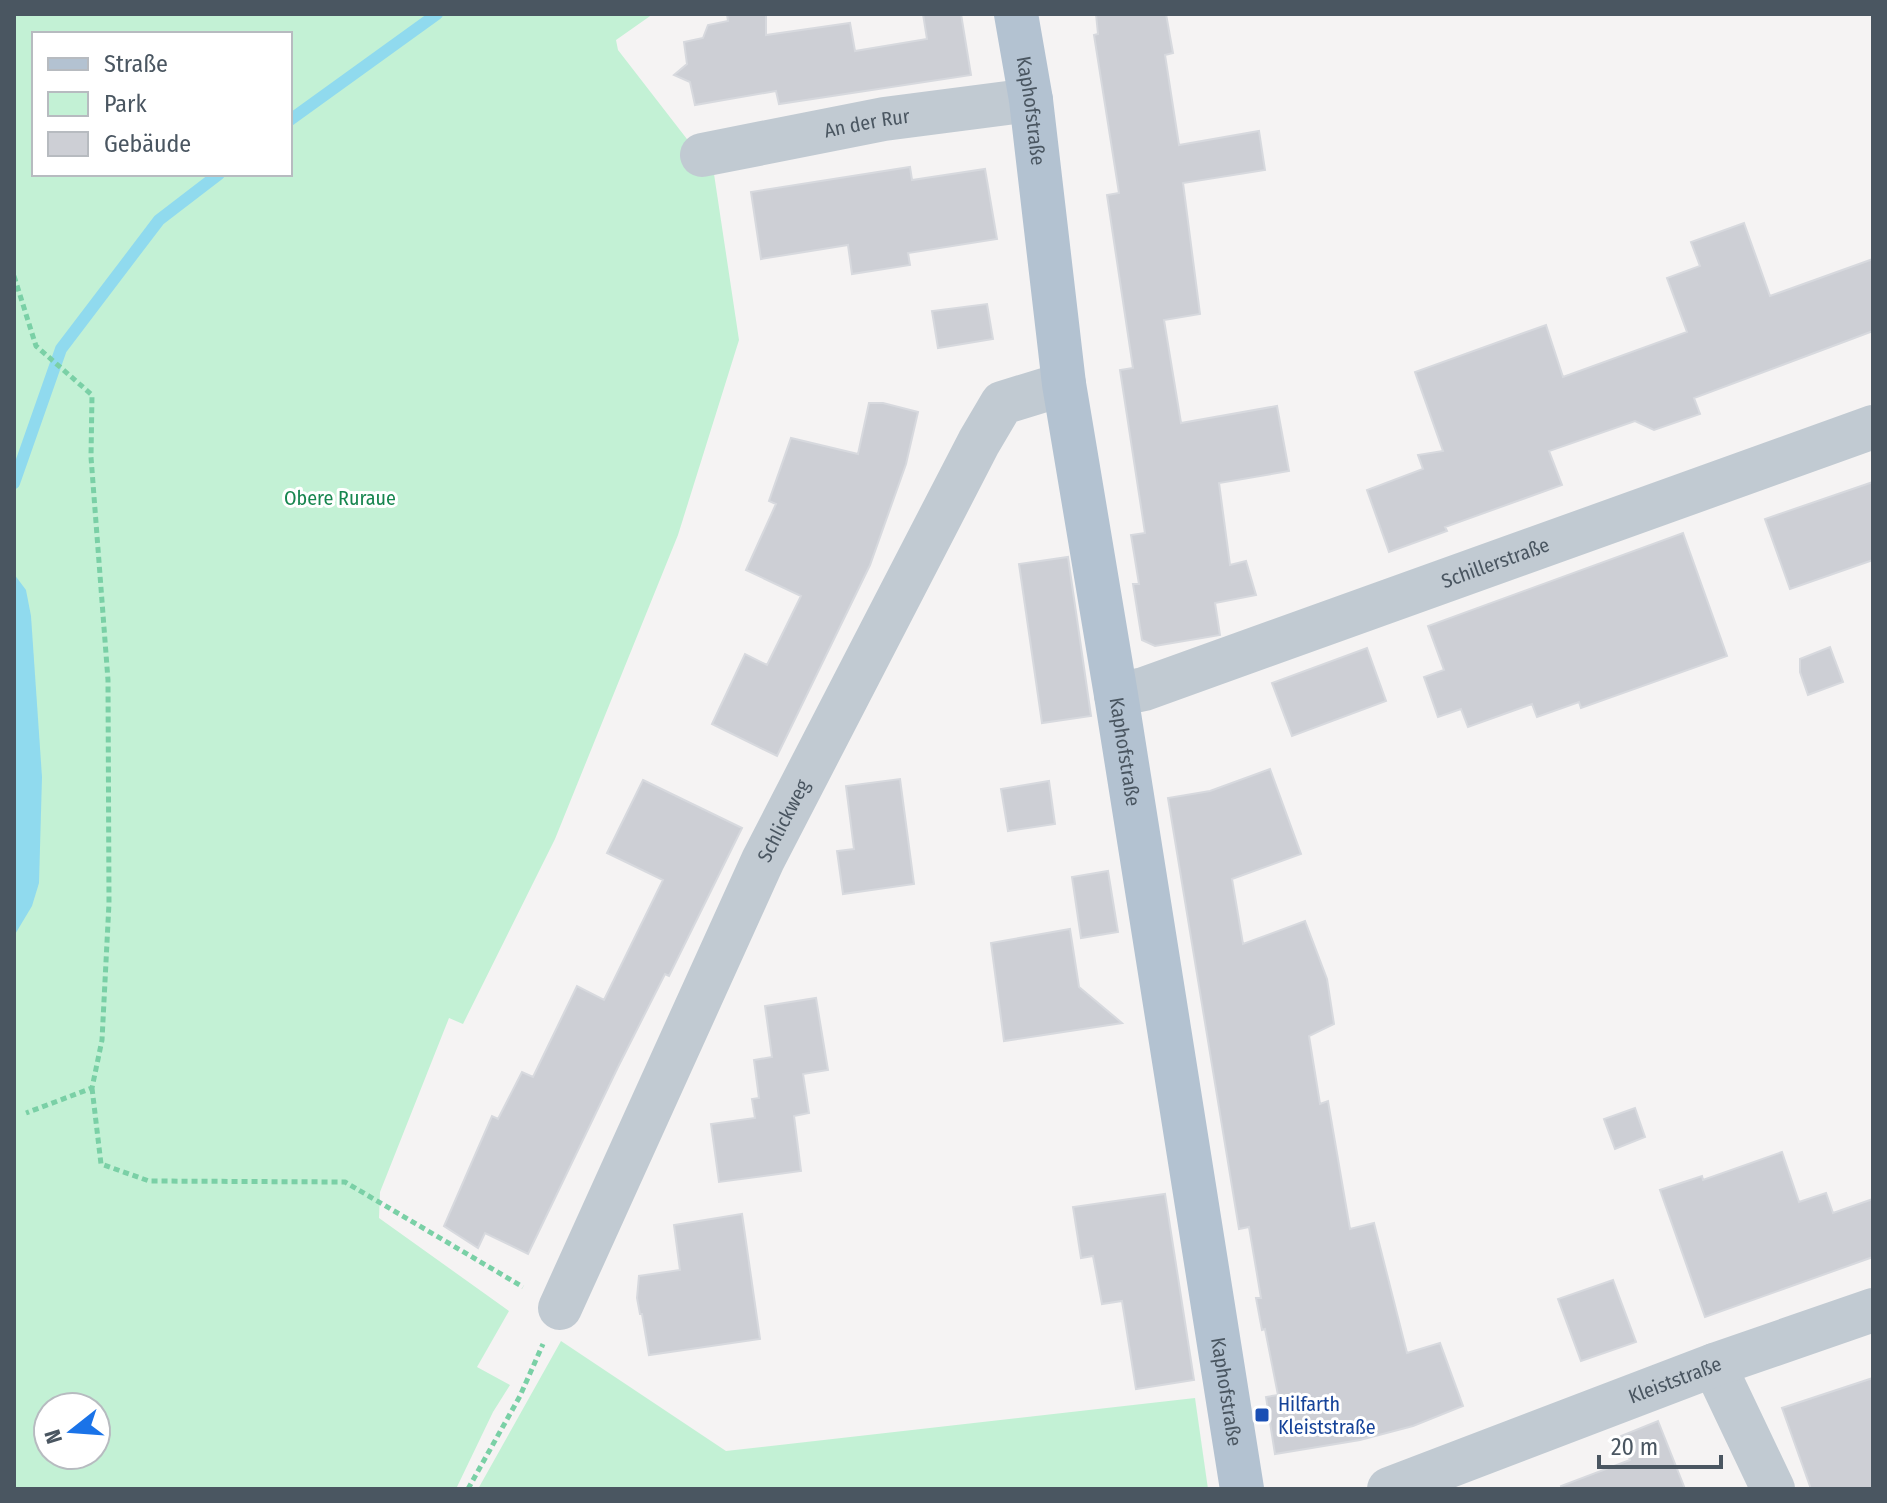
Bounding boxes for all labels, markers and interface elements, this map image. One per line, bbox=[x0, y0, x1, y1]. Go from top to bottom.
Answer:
legend bbox=[32, 32, 292, 176]
text: Straße bbox=[104, 50, 168, 78]
street label: Kaphofstraße bbox=[1012, 54, 1050, 167]
text: Park bbox=[104, 90, 147, 118]
street label: An der Rur bbox=[822, 104, 911, 143]
text: Gebäude bbox=[104, 130, 191, 158]
park label: Obere Ruraue bbox=[284, 486, 396, 510]
street label: Schillerstraße bbox=[1438, 532, 1553, 593]
street label: Kaphofstraße bbox=[1105, 696, 1145, 808]
street label: Schlickweg bbox=[752, 775, 815, 866]
street label: Kaphofstraße bbox=[1206, 1336, 1247, 1448]
street label: Kleiststraße bbox=[1625, 1351, 1725, 1409]
north arrow bbox=[32, 1391, 112, 1471]
place label: Hilfarth Kleiststraße bbox=[1278, 1392, 1376, 1439]
marker: Hilfarth Kleiststraße bbox=[1253, 1406, 1271, 1424]
scale bar bbox=[1599, 1419, 1721, 1469]
text: N bbox=[39, 1426, 68, 1447]
text: 20 m bbox=[1611, 1433, 1658, 1461]

